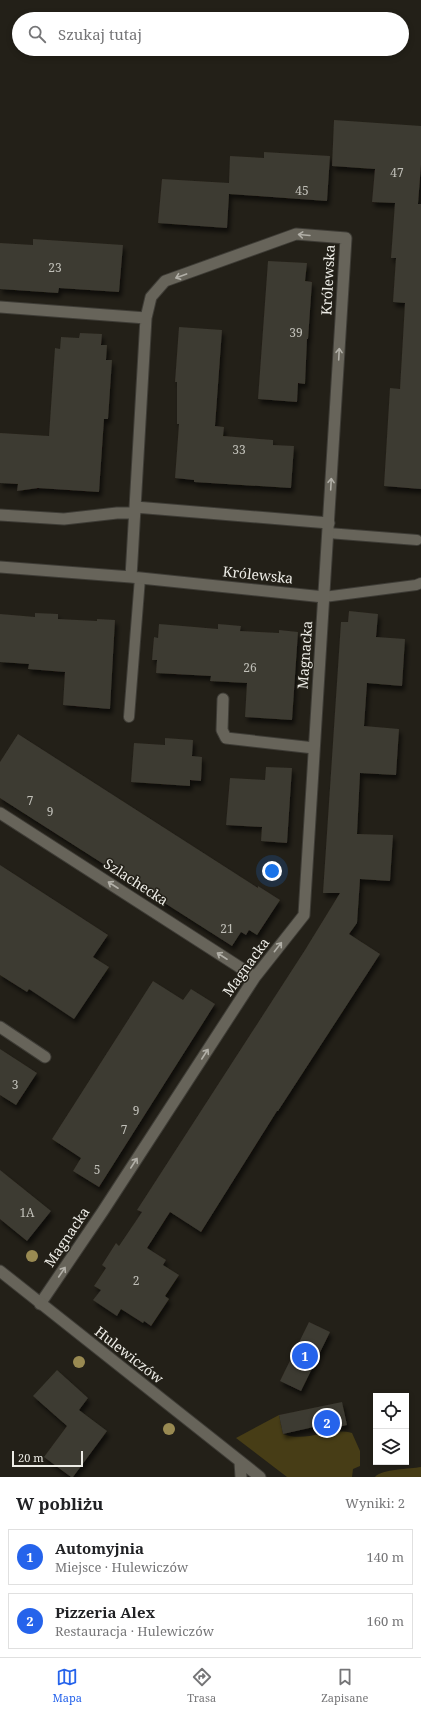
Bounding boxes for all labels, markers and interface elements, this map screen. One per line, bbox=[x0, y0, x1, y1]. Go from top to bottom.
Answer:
search box bbox=[12, 12, 409, 56]
icon: search bbox=[26, 23, 48, 45]
text: Szukaj tutaj bbox=[58, 24, 142, 44]
house number: 47 bbox=[390, 164, 404, 181]
house number: 45 bbox=[295, 182, 309, 199]
one-way arrow bbox=[298, 231, 311, 238]
street label: Królewska bbox=[316, 244, 339, 316]
house number: 23 bbox=[48, 259, 62, 276]
one-way arrow bbox=[175, 272, 187, 280]
house number: 39 bbox=[289, 324, 303, 341]
one-way arrow bbox=[335, 348, 342, 361]
house number: 33 bbox=[232, 441, 246, 458]
one-way arrow bbox=[328, 478, 335, 491]
street label: Królewska bbox=[222, 561, 294, 588]
street label: Magnacka bbox=[293, 620, 316, 690]
house number: 26 bbox=[243, 659, 257, 676]
house number: 7 bbox=[27, 792, 34, 809]
house number: 9 bbox=[47, 803, 53, 820]
street label: Szlachecka bbox=[100, 854, 172, 910]
your location bbox=[262, 861, 282, 881]
one-way arrow bbox=[107, 881, 119, 889]
house number: 21 bbox=[220, 920, 234, 937]
street label: Magnacka bbox=[218, 933, 273, 1000]
one-way arrow bbox=[274, 942, 283, 953]
one-way arrow bbox=[217, 952, 228, 960]
one-way arrow bbox=[201, 1048, 209, 1060]
house number: 3 bbox=[12, 1076, 19, 1093]
house number: 9 bbox=[133, 1102, 139, 1119]
house number: 7 bbox=[121, 1121, 128, 1138]
one-way arrow bbox=[130, 1158, 138, 1169]
house number: 5 bbox=[94, 1161, 100, 1178]
street label: Magnacka bbox=[40, 1203, 94, 1270]
house number: 1A bbox=[19, 1204, 35, 1221]
one-way arrow bbox=[58, 1266, 66, 1277]
house number: 2 bbox=[133, 1272, 139, 1289]
street label: Hulewiczów bbox=[91, 1322, 168, 1388]
pin: 1 bbox=[292, 1341, 318, 1371]
map controls bbox=[373, 1393, 409, 1465]
button: locate bbox=[373, 1393, 409, 1429]
pin: 2 bbox=[314, 1408, 340, 1438]
button: layers bbox=[373, 1429, 409, 1465]
scale bar bbox=[12, 1449, 83, 1468]
text: 20 m bbox=[18, 1450, 44, 1465]
text: W pobliżu bbox=[16, 1492, 103, 1515]
text: Wyniki: 2 bbox=[345, 1494, 405, 1512]
text: Automyjnia bbox=[55, 1538, 144, 1558]
text: 1 bbox=[26, 1548, 34, 1566]
text: 140 m bbox=[367, 1548, 404, 1566]
text: Miejsce · Hulewiczów bbox=[55, 1558, 188, 1576]
text: Pizzeria Alex bbox=[55, 1602, 155, 1622]
text: 2 bbox=[26, 1612, 34, 1630]
text: 160 m bbox=[367, 1612, 404, 1630]
text: Restauracja · Hulewiczów bbox=[55, 1622, 214, 1640]
tab: Mapa bbox=[53, 1666, 82, 1705]
tab: Trasa bbox=[187, 1666, 216, 1705]
tab: Zapisane bbox=[321, 1666, 368, 1705]

